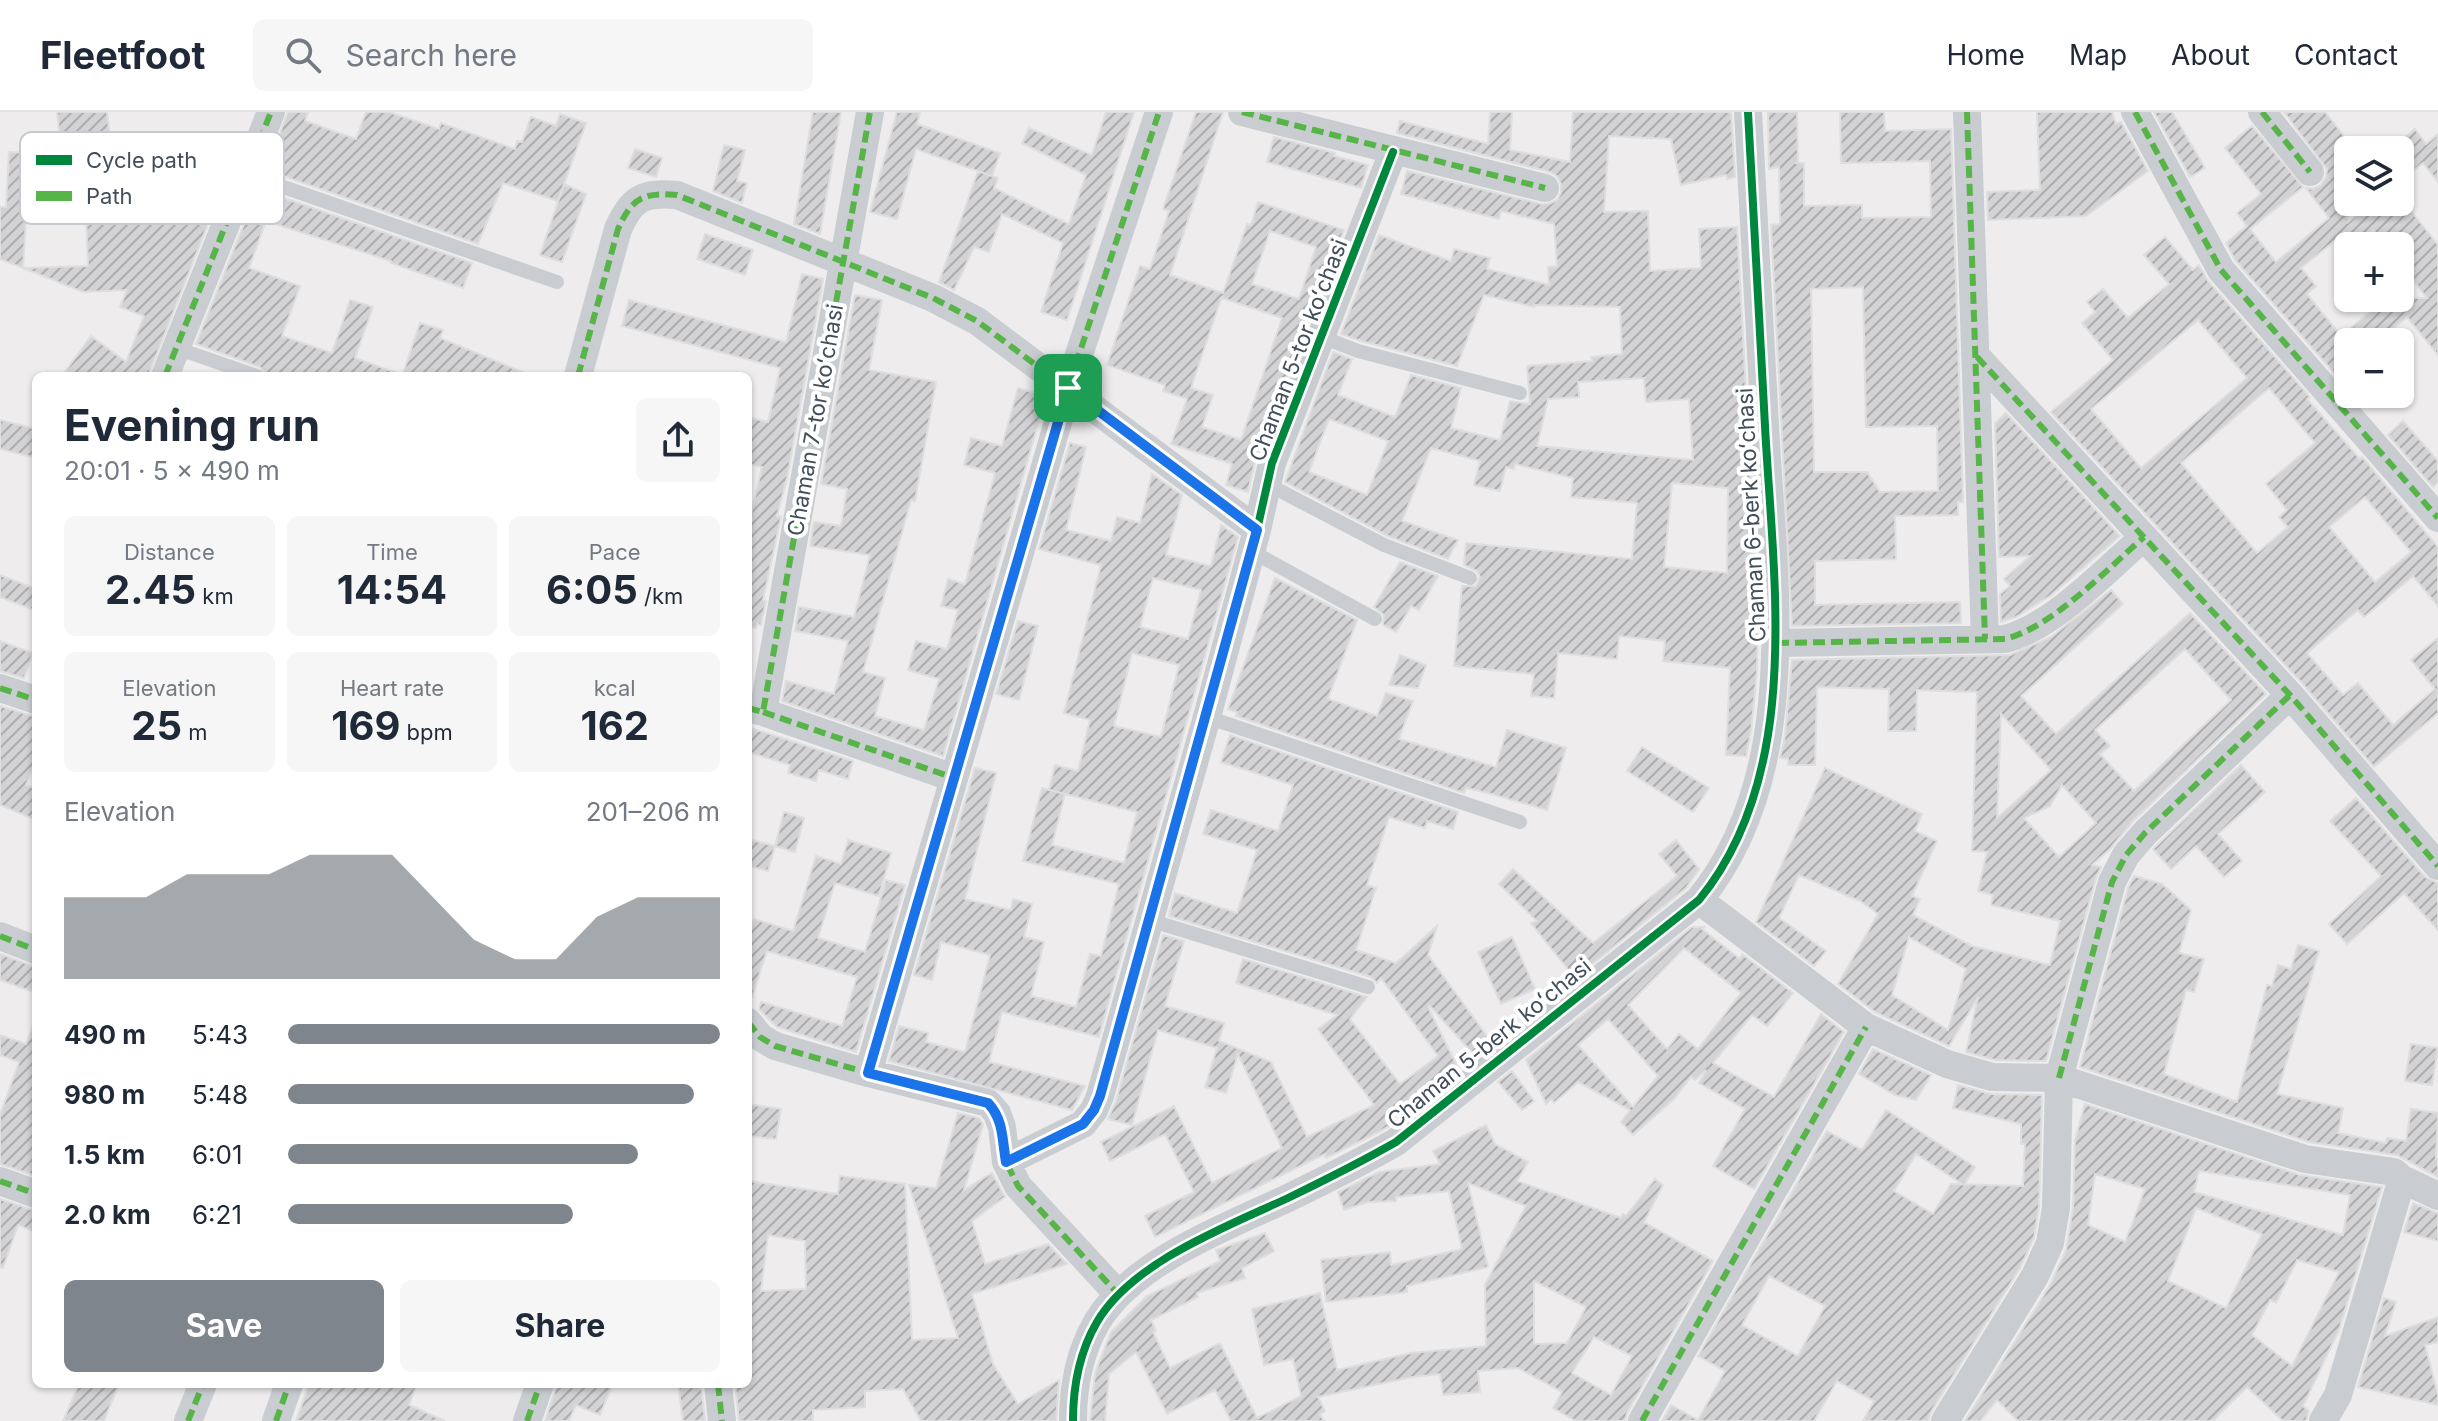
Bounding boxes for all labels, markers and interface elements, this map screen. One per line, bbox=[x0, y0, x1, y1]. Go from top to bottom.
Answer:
search box bbox=[253, 19, 813, 91]
text: Fleetfoot bbox=[40, 32, 205, 78]
icon: search bbox=[281, 33, 325, 77]
text: Search here bbox=[345, 37, 517, 73]
text: Home bbox=[1946, 38, 2025, 72]
text: Map bbox=[2069, 38, 2127, 72]
text: About bbox=[2171, 38, 2250, 72]
text: Contact bbox=[2294, 38, 2398, 72]
legend bbox=[20, 132, 284, 224]
map controls bbox=[2334, 136, 2414, 408]
button: layers bbox=[2334, 136, 2414, 216]
text: Cycle path bbox=[86, 147, 197, 173]
text: Path bbox=[86, 183, 133, 209]
button: + bbox=[2334, 232, 2414, 312]
street label: Chaman 5-tor koʻchasi bbox=[1244, 235, 1352, 465]
street label: Chaman 7-tor koʻchasi bbox=[782, 302, 848, 538]
button: − bbox=[2334, 328, 2414, 408]
pin bbox=[1034, 354, 1102, 422]
icon: arrive bbox=[1046, 366, 1090, 410]
street label: Chaman 6-berk koʻchasi bbox=[1731, 387, 1771, 643]
text: Evening run bbox=[64, 398, 320, 452]
button: share bbox=[636, 398, 720, 482]
text: 20:01 · 5 × 490 m bbox=[64, 455, 280, 486]
text: Distance bbox=[124, 539, 215, 565]
text: Time bbox=[366, 539, 418, 565]
text: Pace bbox=[589, 539, 641, 565]
text: 2.45 bbox=[105, 565, 196, 614]
text: 14:54 bbox=[337, 565, 447, 614]
text: 6:05 bbox=[546, 565, 638, 614]
text: km bbox=[196, 583, 234, 609]
text: /km bbox=[638, 583, 683, 609]
text: Elevation bbox=[122, 675, 216, 701]
text: Heart rate bbox=[340, 675, 444, 701]
text: kcal bbox=[594, 675, 636, 701]
text: 25 bbox=[131, 701, 182, 750]
text: 169 bbox=[331, 701, 400, 750]
text: 162 bbox=[580, 701, 649, 750]
text: m bbox=[182, 719, 207, 745]
text: bpm bbox=[400, 719, 453, 745]
text: Elevation bbox=[64, 796, 175, 827]
text: 201–206 m bbox=[586, 796, 720, 827]
street label: Chaman 5-berk koʻchasi bbox=[1382, 953, 1596, 1133]
text: 490 m bbox=[64, 1019, 146, 1050]
text: 5:43 bbox=[192, 1019, 248, 1050]
text: 980 m bbox=[64, 1079, 145, 1110]
text: 5:48 bbox=[192, 1079, 248, 1110]
text: 1.5 km bbox=[64, 1139, 145, 1170]
text: 6:01 bbox=[192, 1139, 243, 1170]
text: 2.0 km bbox=[64, 1199, 151, 1230]
text: 6:21 bbox=[192, 1199, 242, 1230]
button: Save bbox=[64, 1280, 384, 1372]
button: Share bbox=[400, 1280, 720, 1372]

